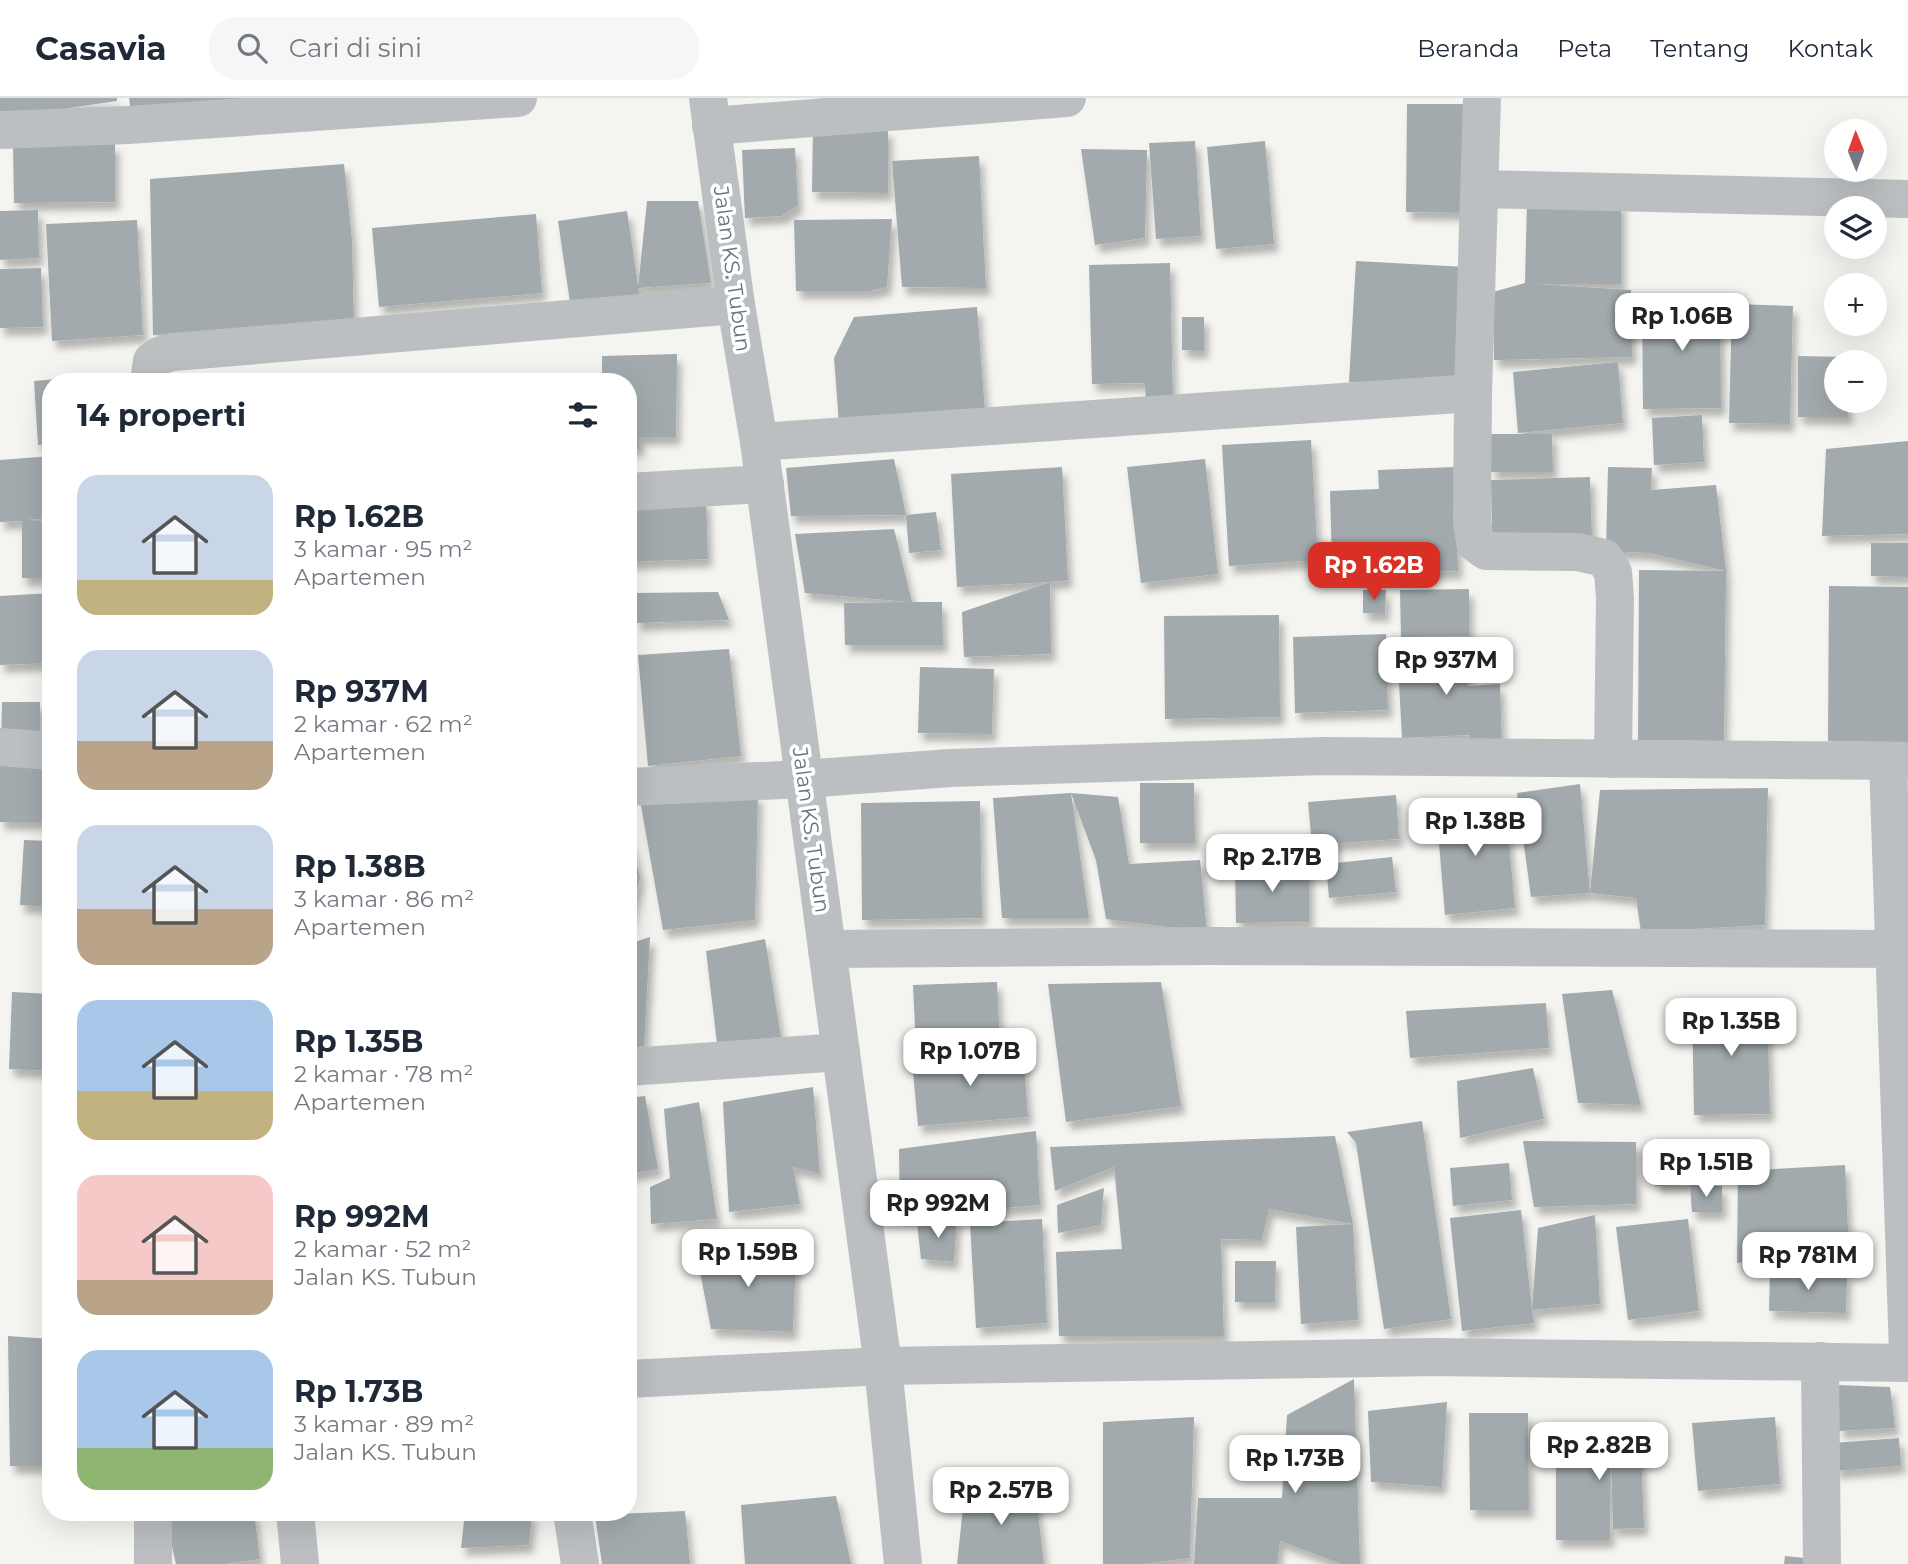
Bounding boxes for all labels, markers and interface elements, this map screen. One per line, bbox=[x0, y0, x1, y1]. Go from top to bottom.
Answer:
search box bbox=[209, 17, 699, 80]
text: Casavia bbox=[35, 28, 167, 68]
icon: search bbox=[233, 29, 271, 67]
text: Cari di sini bbox=[289, 32, 422, 64]
text: Beranda bbox=[1417, 34, 1519, 63]
text: Peta bbox=[1557, 34, 1612, 63]
text: Tentang bbox=[1650, 34, 1749, 63]
text: Kontak bbox=[1787, 34, 1873, 63]
north arrow bbox=[1824, 119, 1886, 182]
map controls bbox=[1824, 119, 1887, 413]
street label: Jalan KS. Tubun bbox=[708, 184, 756, 353]
button: layers bbox=[1824, 196, 1887, 259]
button: + bbox=[1824, 273, 1887, 336]
pin: Rp 1.06B bbox=[1610, 294, 1754, 353]
text: Rp 1.06B bbox=[1631, 302, 1733, 330]
button: − bbox=[1824, 350, 1887, 413]
icon: filters bbox=[564, 396, 602, 434]
text: 14 properti bbox=[77, 397, 246, 434]
text: Rp 1.62B bbox=[294, 498, 424, 535]
icon: home bbox=[133, 503, 217, 587]
text: 3 kamar · 95 m² bbox=[294, 535, 472, 563]
pin: Rp 1.62B bbox=[1302, 542, 1446, 602]
text: Rp 1.62B bbox=[1324, 551, 1424, 579]
text: Apartemen bbox=[294, 563, 426, 591]
pin: Rp 937M bbox=[1381, 638, 1511, 697]
text: Rp 937M bbox=[1394, 646, 1498, 674]
text: Rp 937M bbox=[294, 673, 429, 710]
icon: home bbox=[133, 678, 217, 762]
text: 2 kamar · 62 m² bbox=[294, 710, 473, 738]
text: Apartemen bbox=[294, 738, 426, 766]
street label: Jalan KS. Tubun bbox=[787, 745, 835, 914]
pin: Rp 1.38B bbox=[1403, 798, 1547, 858]
text: Rp 1.38B bbox=[1425, 807, 1525, 835]
pin: Rp 2.17B bbox=[1200, 834, 1344, 894]
text: Rp 2.17B bbox=[1222, 843, 1322, 871]
text: Rp 1.38B bbox=[294, 848, 426, 885]
icon: home bbox=[133, 853, 217, 937]
text: 3 kamar · 86 m² bbox=[294, 885, 474, 913]
text: Apartemen bbox=[294, 913, 426, 941]
pin: Rp 1.35B bbox=[1659, 998, 1803, 1058]
text: Rp 1.35B bbox=[1681, 1007, 1781, 1035]
text: Rp 1.35B bbox=[294, 1023, 423, 1060]
icon: home bbox=[133, 1028, 217, 1112]
pin: Rp 1.07B bbox=[898, 1028, 1042, 1088]
text: Rp 1.07B bbox=[919, 1037, 1021, 1065]
text: 2 kamar · 78 m² bbox=[294, 1060, 473, 1088]
text: Apartemen bbox=[294, 1088, 426, 1116]
pin: Rp 1.51B bbox=[1634, 1140, 1778, 1199]
text: Rp 1.51B bbox=[1659, 1148, 1753, 1176]
pin: Rp 992M bbox=[873, 1180, 1003, 1240]
text: Rp 992M bbox=[886, 1189, 990, 1217]
text: Rp 992M bbox=[294, 1198, 430, 1235]
icon: home bbox=[133, 1203, 217, 1287]
pin: Rp 1.59B bbox=[676, 1230, 820, 1289]
pin: Rp 781M bbox=[1743, 1232, 1873, 1292]
text: 2 kamar · 52 m² bbox=[294, 1235, 472, 1263]
text: Rp 1.59B bbox=[698, 1238, 798, 1266]
text: Rp 781M bbox=[1758, 1241, 1858, 1269]
text: Jalan KS. Tubun bbox=[294, 1263, 477, 1291]
text: Rp 1.73B bbox=[294, 1373, 423, 1410]
icon: home bbox=[133, 1378, 217, 1462]
text: 3 kamar · 89 m² bbox=[294, 1410, 474, 1438]
pin: Rp 2.82B bbox=[1527, 1422, 1671, 1482]
text: Rp 2.82B bbox=[1546, 1431, 1652, 1459]
pin: Rp 1.73B bbox=[1223, 1436, 1367, 1495]
text: Jalan KS. Tubun bbox=[294, 1438, 477, 1466]
text: Rp 1.73B bbox=[1245, 1444, 1345, 1472]
pin: Rp 2.57B bbox=[929, 1468, 1073, 1527]
text: Rp 2.57B bbox=[949, 1476, 1053, 1504]

